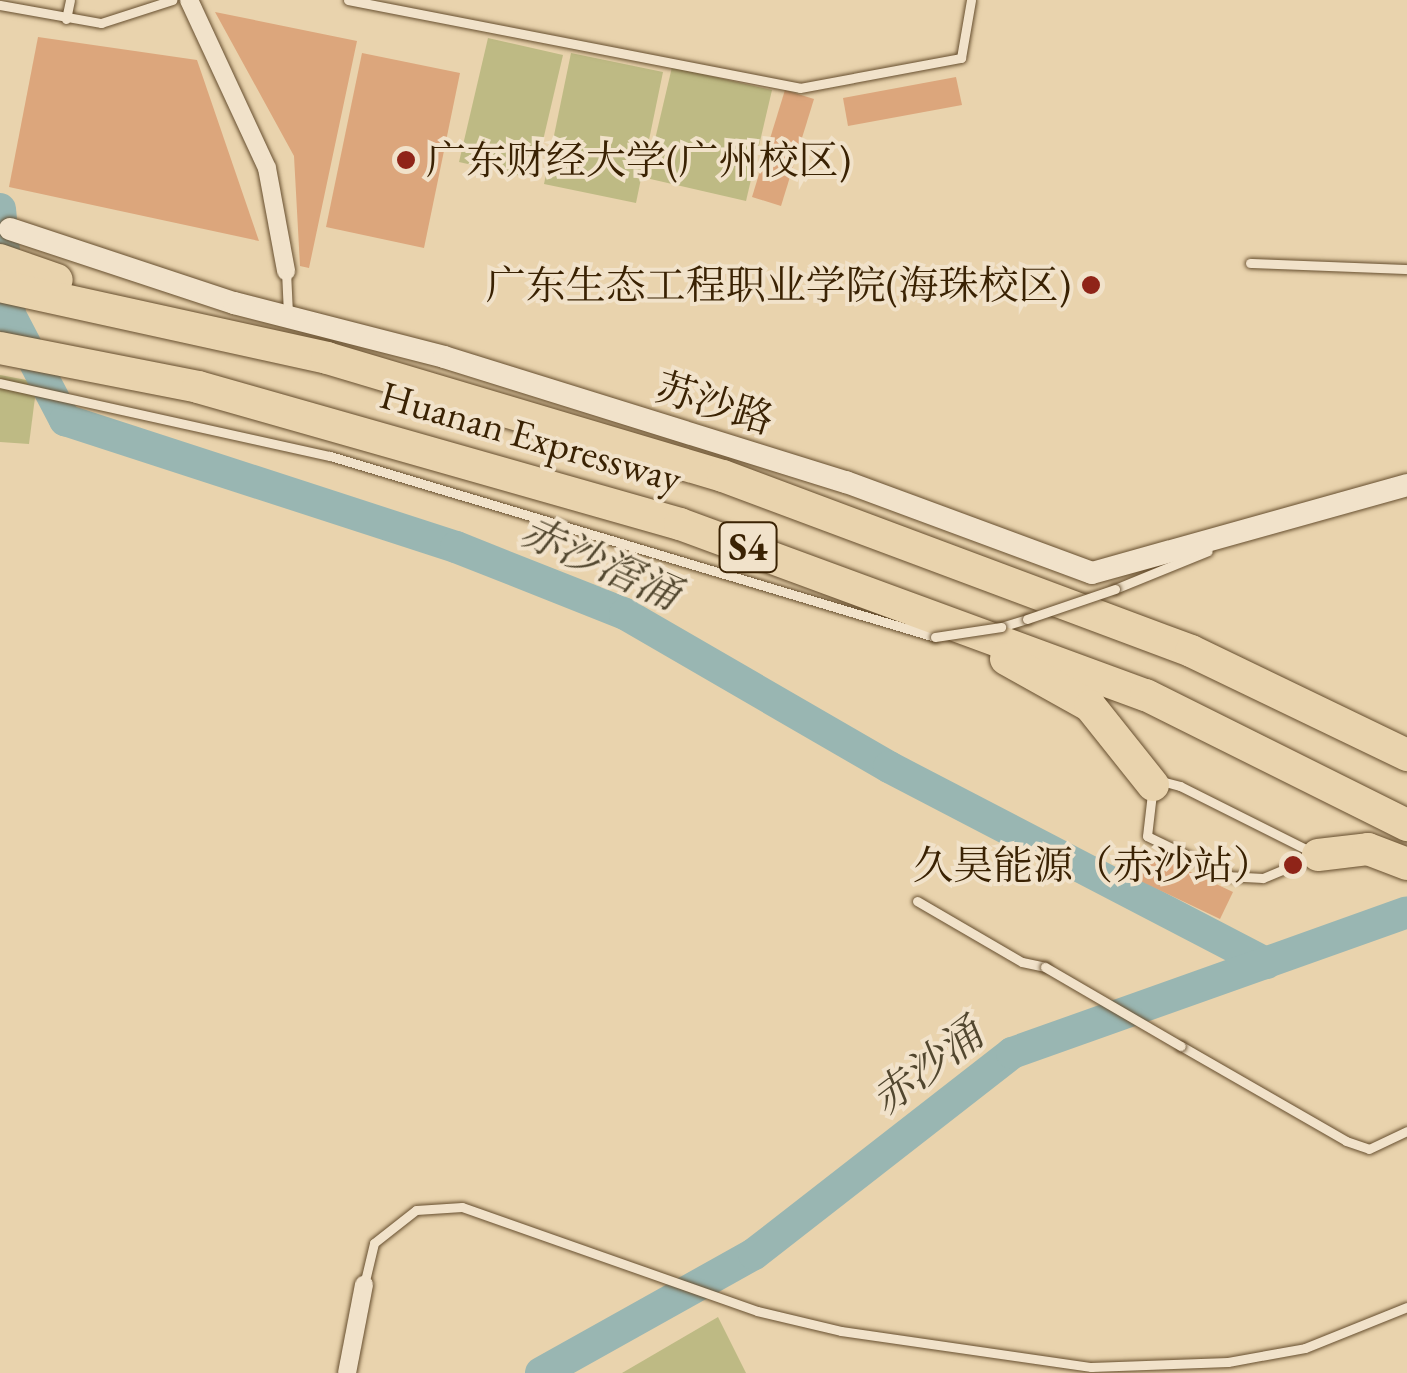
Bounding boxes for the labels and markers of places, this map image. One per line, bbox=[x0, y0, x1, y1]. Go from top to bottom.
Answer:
place label: 广东财经大学(广州校区) bbox=[426, 136, 851, 184]
marker: 广东财经大学(广州校区) bbox=[395, 149, 417, 171]
place label: 广东生态工程职业学院(海珠校区) bbox=[486, 261, 1071, 309]
marker: 广东生态工程职业学院(海珠校区) bbox=[1080, 274, 1102, 296]
place label: 久昊能源（赤沙站） bbox=[913, 841, 1273, 889]
marker: 久昊能源（赤沙站） bbox=[1282, 854, 1304, 876]

